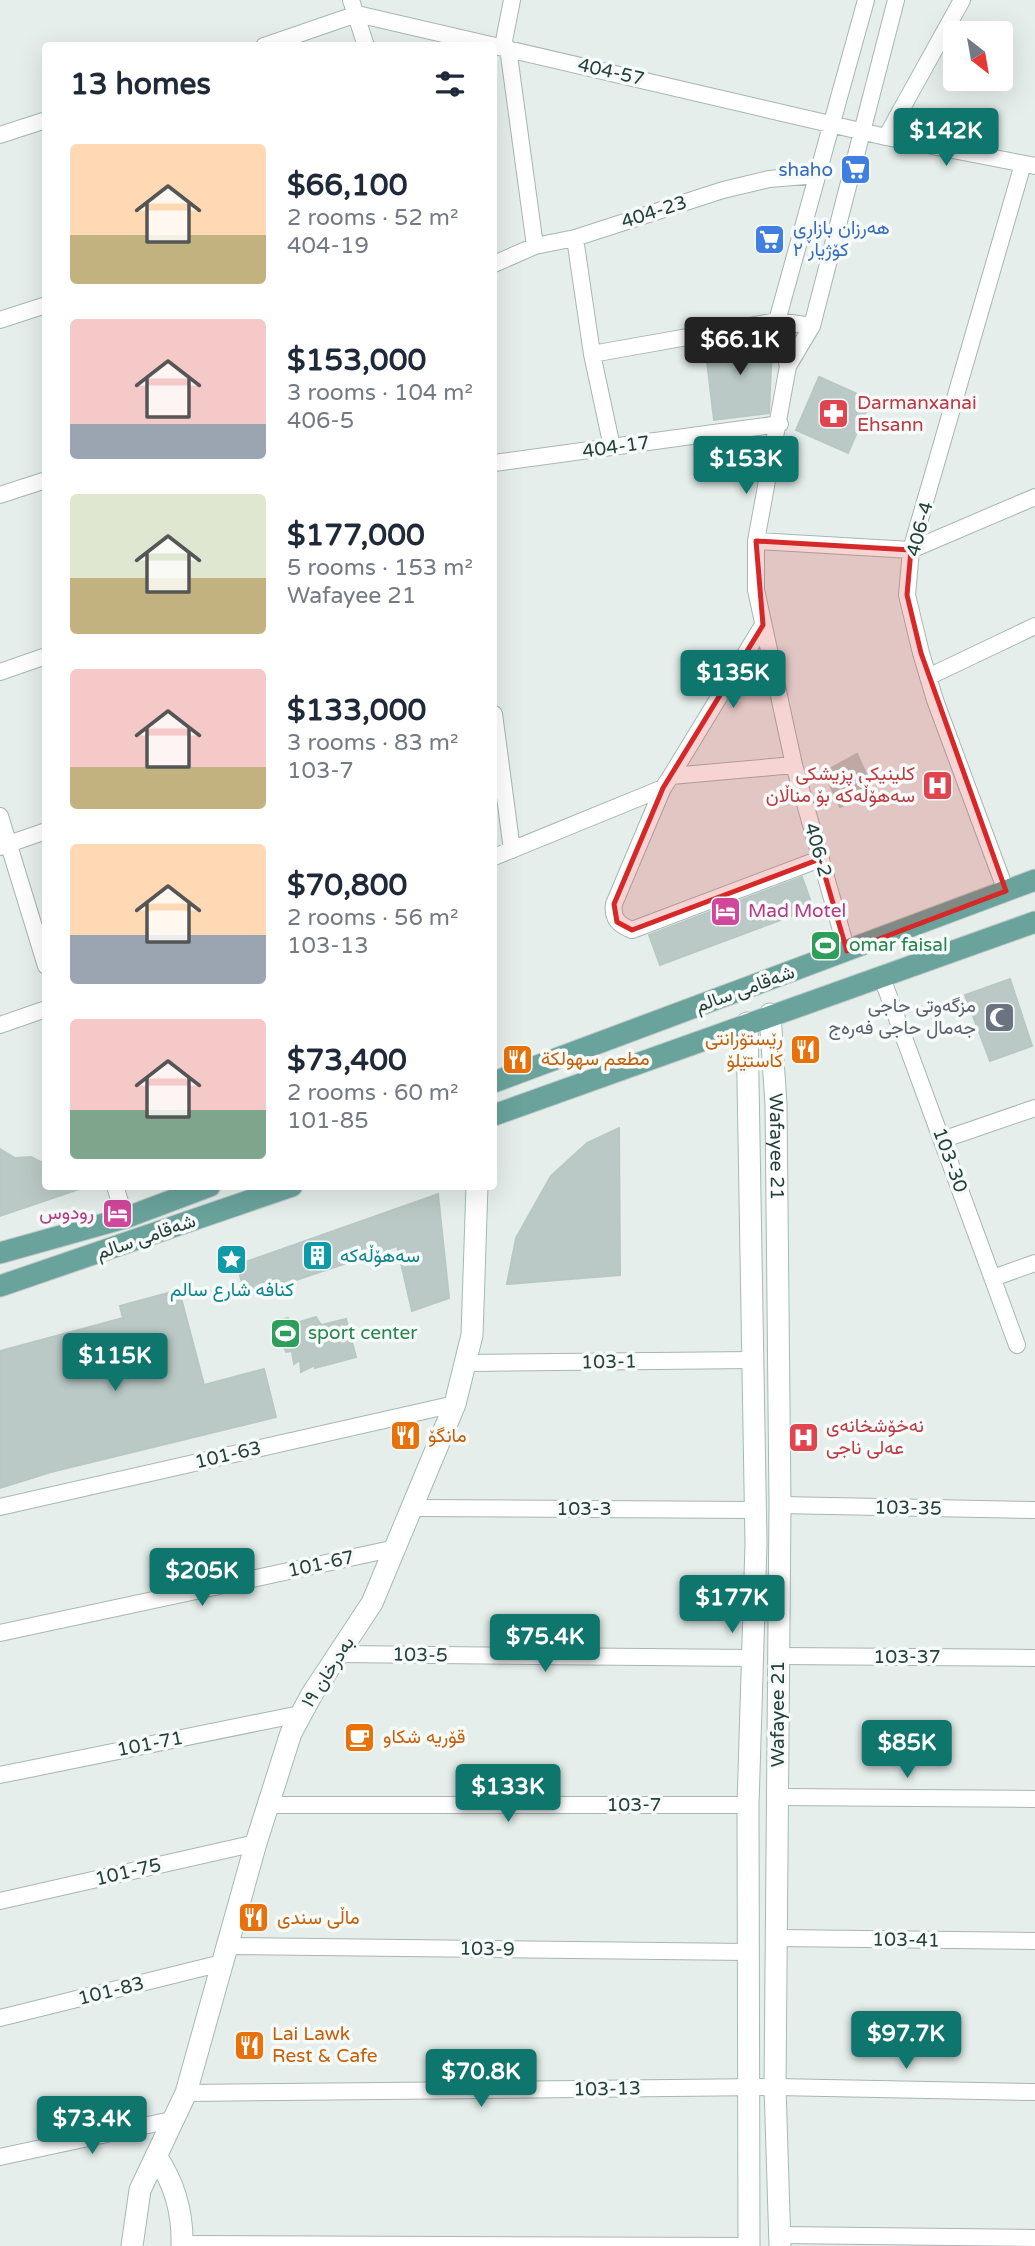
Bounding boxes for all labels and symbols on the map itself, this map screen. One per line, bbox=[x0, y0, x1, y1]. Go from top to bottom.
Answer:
north arrow bbox=[943, 21, 1013, 91]
street label: 404-57 bbox=[576, 54, 646, 90]
pin: $142K bbox=[897, 108, 995, 168]
supermarket icon: shaho bbox=[839, 153, 873, 187]
place label: shaho bbox=[779, 159, 833, 181]
street label: 404-23 bbox=[618, 191, 690, 233]
place label: هەرزان بازاڕی کۆژیار ٢ bbox=[793, 217, 890, 261]
supermarket icon: هەرزان بازاڕی کۆژیار ٢ bbox=[753, 222, 787, 256]
pin: $66.1K bbox=[683, 318, 797, 377]
place label: Darmanxanai Ehsann bbox=[857, 392, 977, 436]
pharmacy icon: Darmanxanai Ehsann bbox=[817, 397, 851, 431]
street label: 404-17 bbox=[581, 431, 651, 463]
pin: $153K bbox=[697, 436, 795, 496]
street label: 406-4 bbox=[902, 499, 938, 559]
pin: $135K bbox=[684, 650, 782, 710]
place label: کلینیکی پزیشکی سەهۆڵەکە بۆ مناڵان bbox=[766, 763, 915, 807]
hospital icon: کلینیکی پزیشکی سەهۆڵەکە بۆ مناڵان bbox=[921, 768, 955, 802]
street label: 406-2 bbox=[800, 820, 836, 880]
hotel icon: Mad Motel bbox=[708, 894, 742, 928]
place label: Mad Motel bbox=[748, 900, 846, 922]
sports icon: omar faisal bbox=[809, 928, 843, 962]
place label: omar faisal bbox=[849, 934, 948, 956]
street label: شەقامی سالم bbox=[692, 961, 798, 1018]
place label: مزگه‌وتی حاجی جەمال حاجی فەرەج bbox=[828, 995, 976, 1040]
mosque icon: مزگه‌وتی حاجی جەمال حاجی فەرەج bbox=[982, 1000, 1016, 1034]
place label: ڕێستۆرانتی کاستێلۆ bbox=[705, 1028, 783, 1072]
restaurant icon: ڕێستۆرانتی کاستێلۆ bbox=[789, 1033, 823, 1067]
restaurant icon: مطعم سهولكة bbox=[501, 1042, 535, 1076]
place label: مطعم سهولكة bbox=[541, 1048, 650, 1071]
street label: Wafayee 21 bbox=[764, 1093, 788, 1200]
street label: 103-30 bbox=[928, 1125, 972, 1195]
hotel icon: رودوس bbox=[100, 1196, 134, 1230]
place label: رودوس bbox=[39, 1202, 94, 1224]
street label: شەقامی سالم bbox=[93, 1210, 199, 1265]
building icon: سەهۆڵەکە bbox=[300, 1239, 334, 1273]
place icon: كنافه شارع سالم bbox=[215, 1242, 249, 1276]
place label: سەهۆڵەکە bbox=[340, 1244, 420, 1267]
place label: كنافه شارع سالم bbox=[170, 1279, 294, 1302]
sports icon: sport center bbox=[268, 1316, 302, 1350]
place label: sport center bbox=[308, 1322, 418, 1344]
pin: $115K bbox=[66, 1334, 164, 1393]
street label: 103-1 bbox=[581, 1351, 637, 1373]
place label: نەخۆشخانەی عەلی ناجی bbox=[826, 1415, 924, 1459]
restaurant icon: مانگۆ bbox=[388, 1419, 422, 1453]
hospital icon: نەخۆشخانەی عەلی ناجی bbox=[786, 1420, 820, 1454]
place label: مانگۆ bbox=[428, 1425, 467, 1447]
street label: 101-63 bbox=[193, 1437, 263, 1473]
street label: 103-35 bbox=[874, 1496, 942, 1520]
street label: 103-3 bbox=[556, 1498, 612, 1520]
street label: 101-67 bbox=[286, 1546, 356, 1582]
pin: $205K bbox=[153, 1548, 251, 1608]
pin: $177K bbox=[683, 1576, 781, 1635]
pin: $75.4K bbox=[488, 1614, 602, 1674]
street label: بەدرخان ١٩ bbox=[297, 1633, 359, 1711]
street label: 103-5 bbox=[392, 1644, 448, 1666]
street label: 103-37 bbox=[873, 1646, 941, 1668]
street label: Wafayee 21 bbox=[767, 1661, 789, 1767]
cafe icon: قۆریە شکاو bbox=[343, 1720, 377, 1754]
pin: $85K bbox=[866, 1720, 948, 1780]
place label: قۆریە شکاو bbox=[383, 1726, 465, 1748]
street label: 101-71 bbox=[115, 1727, 185, 1761]
pin: $133K bbox=[459, 1764, 557, 1824]
street label: 103-7 bbox=[606, 1794, 662, 1816]
street label: 101-75 bbox=[93, 1854, 163, 1890]
restaurant icon: ماڵی سندی bbox=[237, 1901, 271, 1935]
place label: ماڵی سندی bbox=[277, 1906, 360, 1929]
street label: 103-41 bbox=[872, 1928, 940, 1952]
street label: 103-9 bbox=[459, 1938, 515, 1960]
street label: 101-83 bbox=[76, 1972, 146, 2010]
pin: $97.7K bbox=[849, 2011, 963, 2071]
place label: Lai Lawk Rest & Cafe bbox=[272, 2023, 377, 2067]
restaurant icon: Lai Lawk Rest & Cafe bbox=[232, 2028, 266, 2062]
pin: $70.8K bbox=[424, 2050, 538, 2109]
street label: 103-13 bbox=[573, 2077, 641, 2101]
pin: $73.4K bbox=[35, 2096, 149, 2156]

